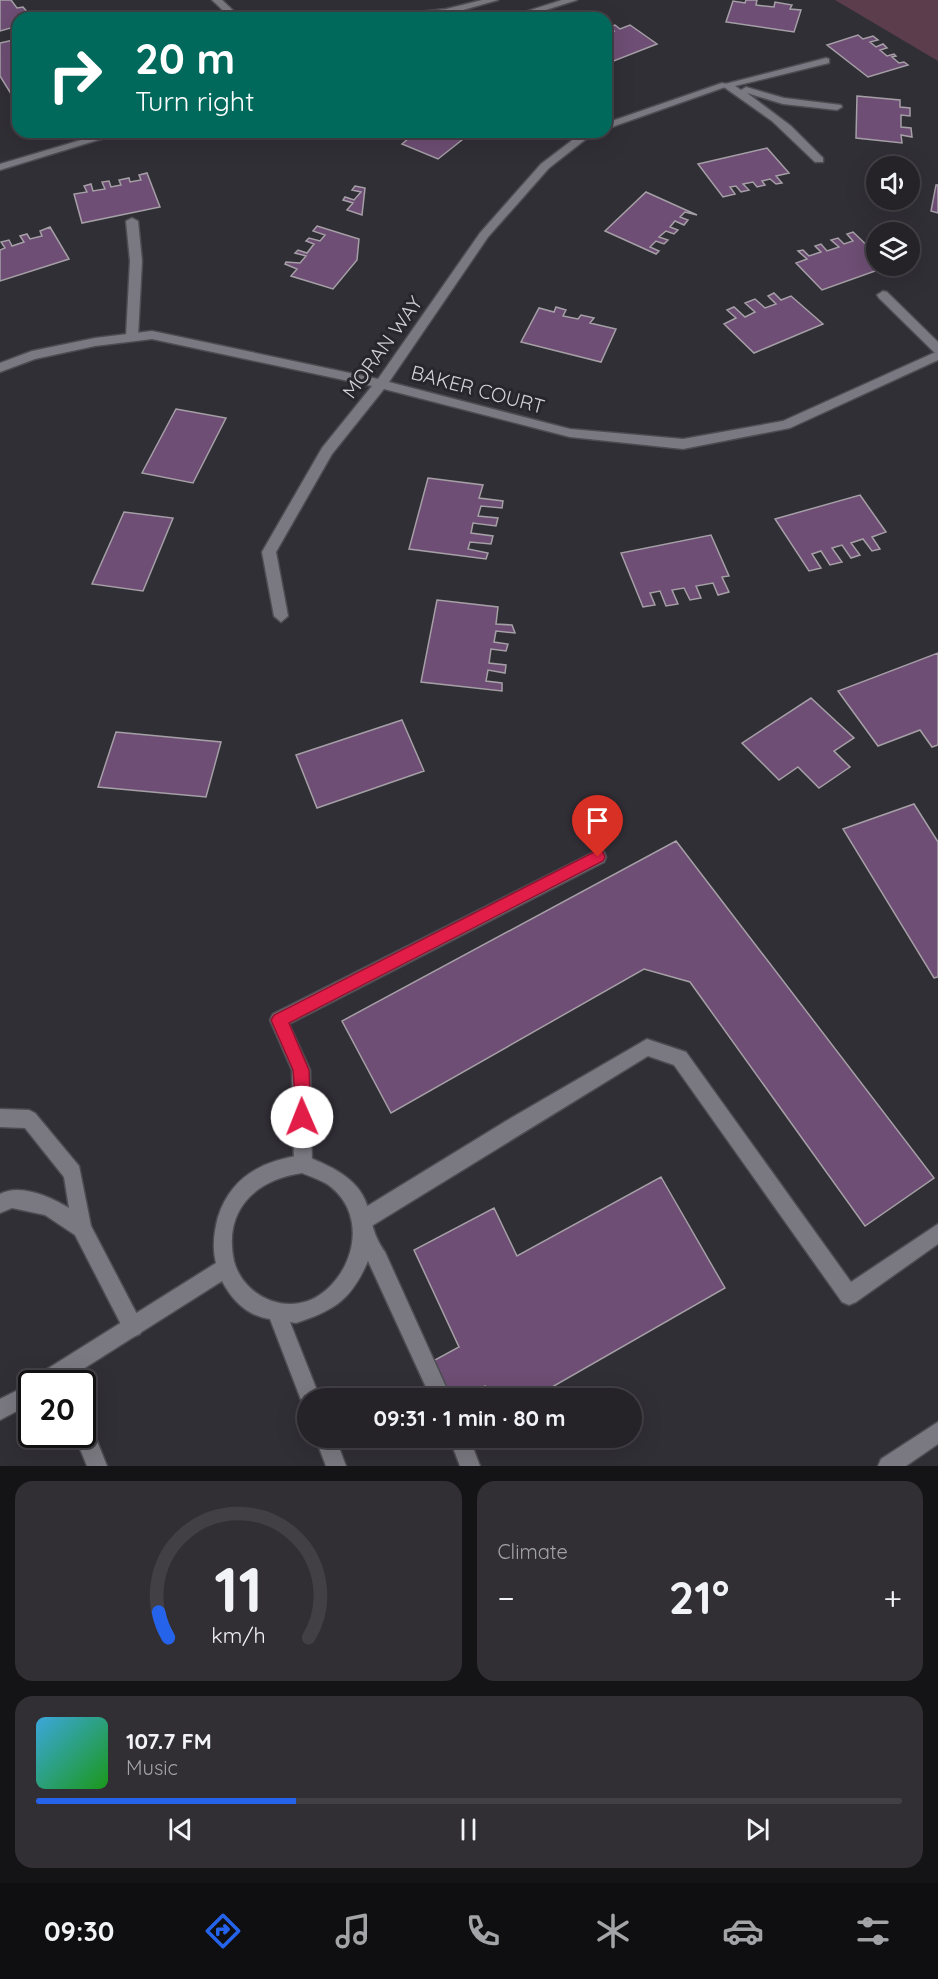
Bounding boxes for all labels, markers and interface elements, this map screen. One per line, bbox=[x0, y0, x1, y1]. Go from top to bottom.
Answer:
text: 20 m bbox=[135, 32, 235, 85]
icon: right bbox=[36, 36, 114, 114]
text: Turn right bbox=[135, 84, 254, 118]
map controls bbox=[866, 156, 920, 276]
button: sound bbox=[866, 156, 920, 210]
button: layers bbox=[866, 222, 920, 276]
street label: MORAN WAY bbox=[337, 291, 427, 403]
street label: BAKER COURT bbox=[408, 359, 548, 419]
pin bbox=[572, 795, 623, 857]
icon: arrive bbox=[581, 804, 614, 837]
position arrow bbox=[270, 1085, 334, 1149]
speed limit sign: 20 bbox=[18, 1370, 96, 1448]
text: 09:31 · 1 min · 80 m bbox=[373, 1404, 566, 1432]
text: Climate bbox=[498, 1539, 568, 1564]
text: 11 bbox=[214, 1550, 263, 1628]
text: 21° bbox=[669, 1569, 729, 1625]
text: − bbox=[498, 1577, 515, 1618]
text: + bbox=[883, 1577, 902, 1618]
text: km/h bbox=[211, 1622, 265, 1648]
text: 107.7 FM bbox=[126, 1727, 212, 1755]
text: Music bbox=[126, 1755, 178, 1780]
icon: previous bbox=[164, 1813, 197, 1846]
icon: pause bbox=[452, 1813, 485, 1846]
icon: next bbox=[741, 1813, 774, 1846]
icon: directions bbox=[202, 1910, 244, 1952]
icon: music bbox=[332, 1910, 374, 1952]
icon: phone bbox=[462, 1910, 504, 1952]
icon: climate bbox=[592, 1910, 634, 1952]
icon: car bbox=[722, 1910, 764, 1952]
icon: filters bbox=[852, 1910, 894, 1952]
text: 09:30 bbox=[44, 1914, 114, 1948]

